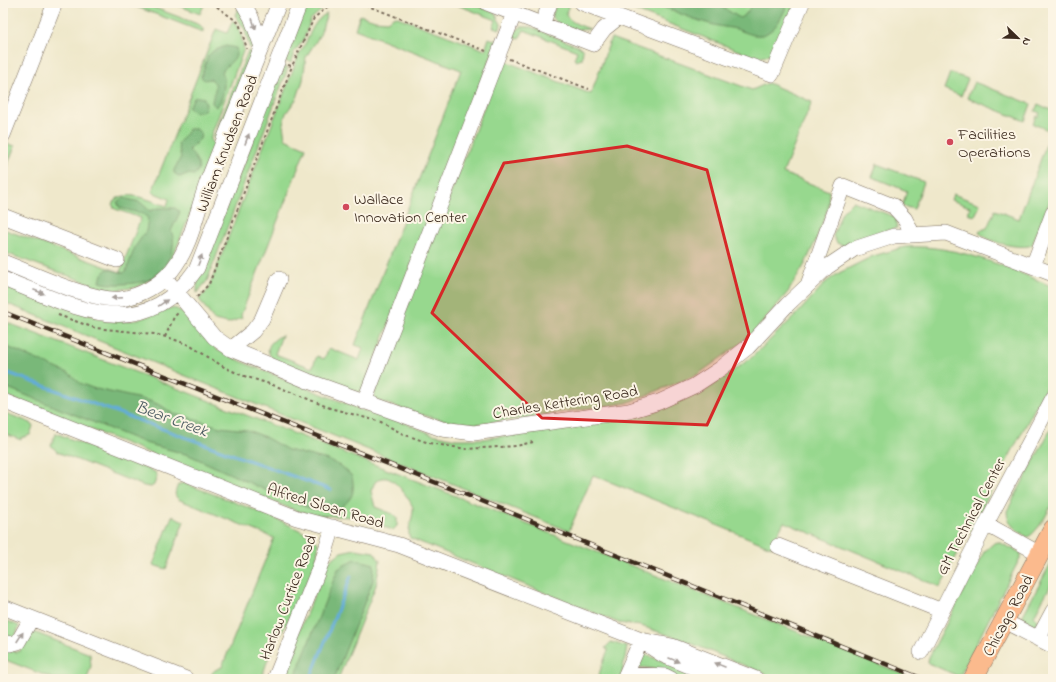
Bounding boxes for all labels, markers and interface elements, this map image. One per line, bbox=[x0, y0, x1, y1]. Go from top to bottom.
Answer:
north arrow bbox=[998, 18, 1038, 58]
one-way arrow bbox=[251, 19, 257, 31]
text: N bbox=[1017, 35, 1035, 48]
street label: William Knudsen Road bbox=[191, 72, 265, 216]
place label: Facilities Operations bbox=[957, 123, 1031, 165]
one-way arrow bbox=[245, 132, 251, 144]
marker: Facilities Operations bbox=[945, 137, 955, 147]
place label: Wallace Innovation Center bbox=[354, 188, 467, 230]
marker: Wallace Innovation Center bbox=[341, 202, 351, 212]
one-way arrow bbox=[197, 253, 203, 265]
one-way arrow bbox=[34, 290, 46, 296]
one-way arrow bbox=[111, 295, 123, 302]
one-way arrow bbox=[157, 299, 169, 306]
street label: Charles Kettering Road bbox=[491, 380, 640, 426]
water label: Bear Creek bbox=[132, 395, 212, 445]
street label: GM Technical Center bbox=[931, 454, 1013, 580]
street label: Alfred Sloan Road bbox=[264, 478, 387, 536]
street label: Harlow Curtice Road bbox=[254, 532, 324, 664]
street label: Chicago Road bbox=[977, 571, 1040, 661]
one-way arrow bbox=[17, 631, 24, 642]
one-way arrow bbox=[668, 657, 680, 663]
one-way arrow bbox=[713, 661, 725, 667]

